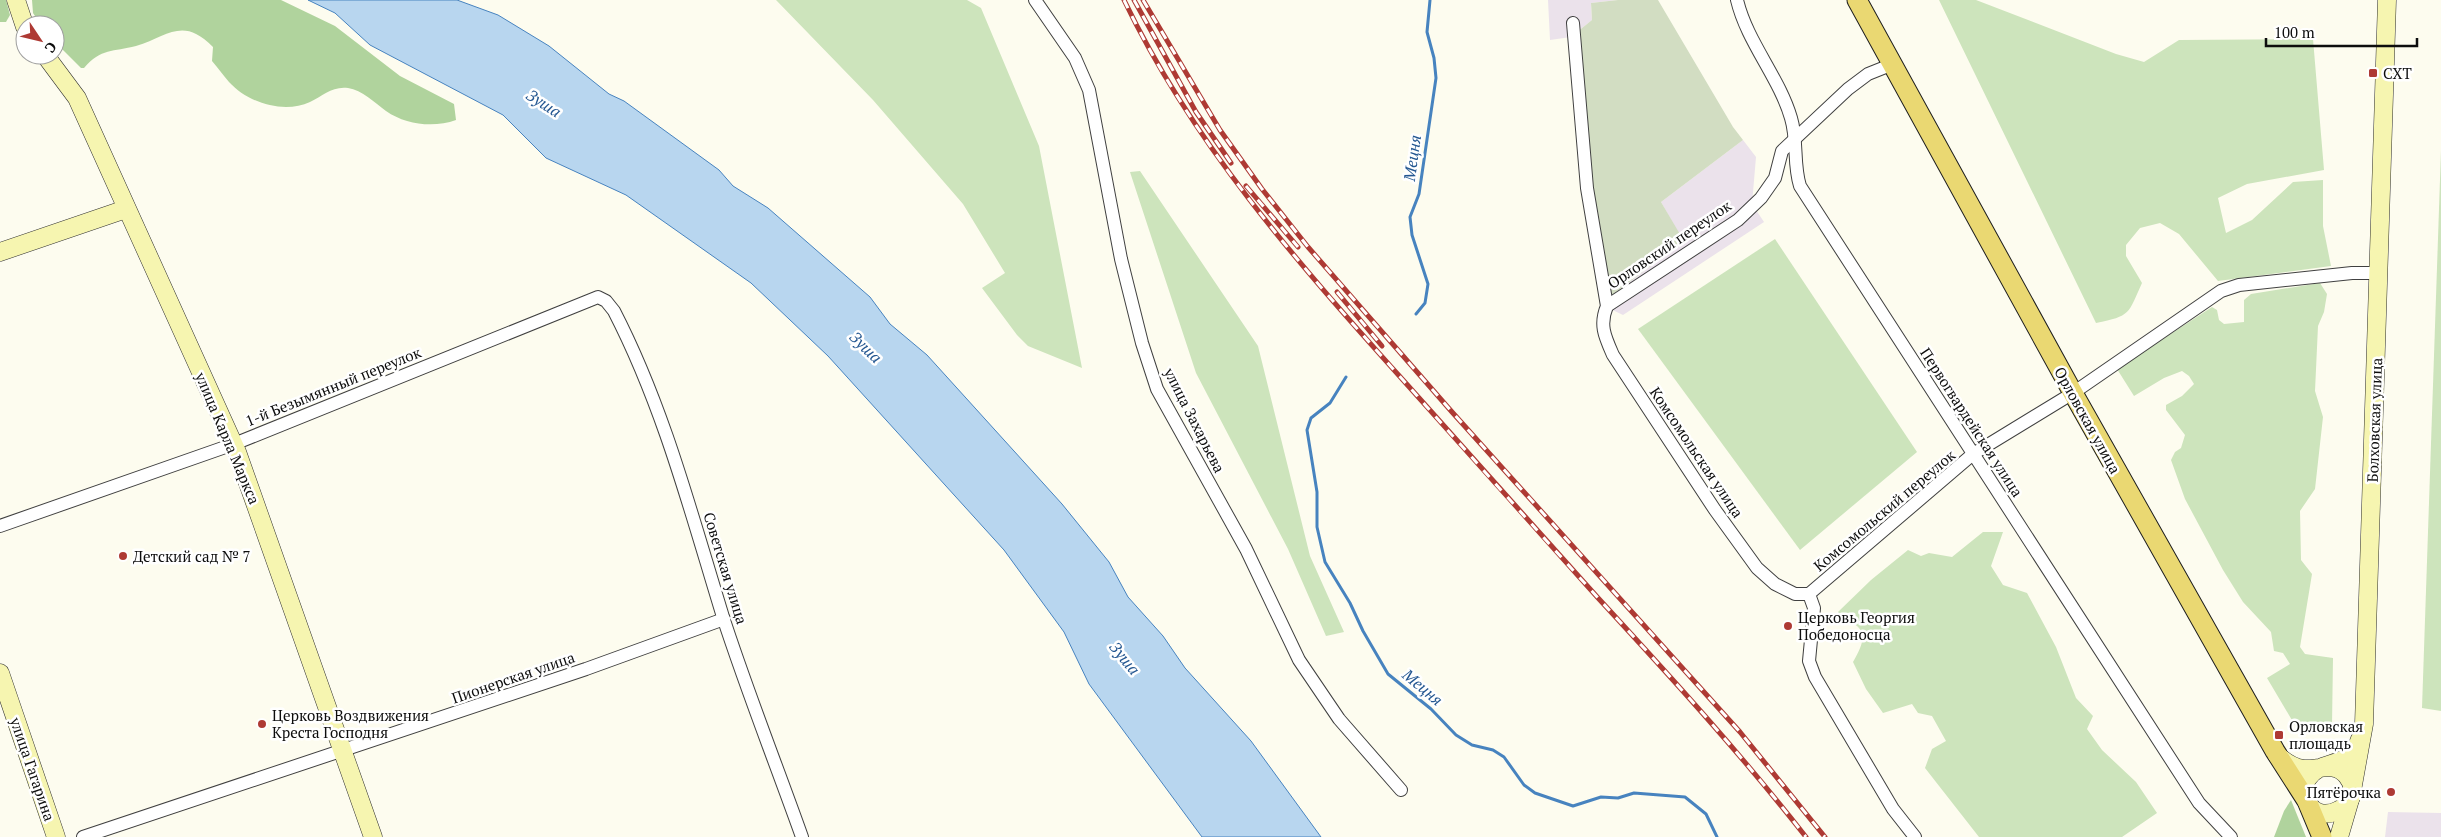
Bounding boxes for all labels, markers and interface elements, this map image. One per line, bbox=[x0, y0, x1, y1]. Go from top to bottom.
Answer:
north arrow bbox=[15, 15, 65, 65]
scale bar bbox=[2266, 15, 2417, 47]
text: 100 m bbox=[2274, 22, 2315, 42]
text: С bbox=[41, 39, 61, 57]
place label: СХТ bbox=[2383, 63, 2412, 83]
marker: СХТ bbox=[2367, 67, 2379, 79]
water label: Зуша bbox=[522, 84, 566, 122]
water label: Мецня bbox=[1398, 133, 1426, 184]
street label: Орловский переулок bbox=[1603, 195, 1735, 293]
water label: Зуша bbox=[845, 326, 887, 368]
street label: 1-й Безымянный переулок bbox=[242, 341, 425, 430]
street label: Первогвардейская улица bbox=[1916, 344, 2028, 501]
street label: Болховская улица bbox=[2362, 357, 2386, 483]
street label: улица Захарьева bbox=[1159, 363, 1230, 476]
street label: Орловская улица bbox=[2050, 363, 2126, 477]
street label: улица Карла Маркса bbox=[191, 368, 265, 507]
street label: Комсомольская улица bbox=[1646, 383, 1748, 522]
street label: Комсомольский переулок bbox=[1809, 444, 1960, 575]
street label: Советская улица bbox=[699, 510, 753, 627]
place label: Детский сад № 7 bbox=[133, 546, 250, 566]
marker: Детский сад № 7 bbox=[117, 550, 129, 562]
place label: Церковь Георгия Победоносца bbox=[1798, 607, 1915, 644]
marker: Церковь Георгия Победоносца bbox=[1782, 620, 1794, 632]
water label: Зуша bbox=[1105, 637, 1145, 679]
street label: Пионерская улица bbox=[449, 646, 578, 707]
water label: Мецня bbox=[1397, 663, 1448, 710]
place label: Церковь Воздвижения Креста Господня bbox=[272, 705, 429, 742]
street label: улица Гагарина bbox=[6, 714, 60, 824]
place label: Орловская площадь bbox=[2289, 716, 2363, 753]
marker: Церковь Воздвижения Креста Господня bbox=[256, 718, 268, 730]
marker: Орловская площадь bbox=[2273, 729, 2285, 741]
place label: Пятёрочка bbox=[2307, 782, 2381, 802]
marker: Пятёрочка bbox=[2385, 786, 2397, 798]

